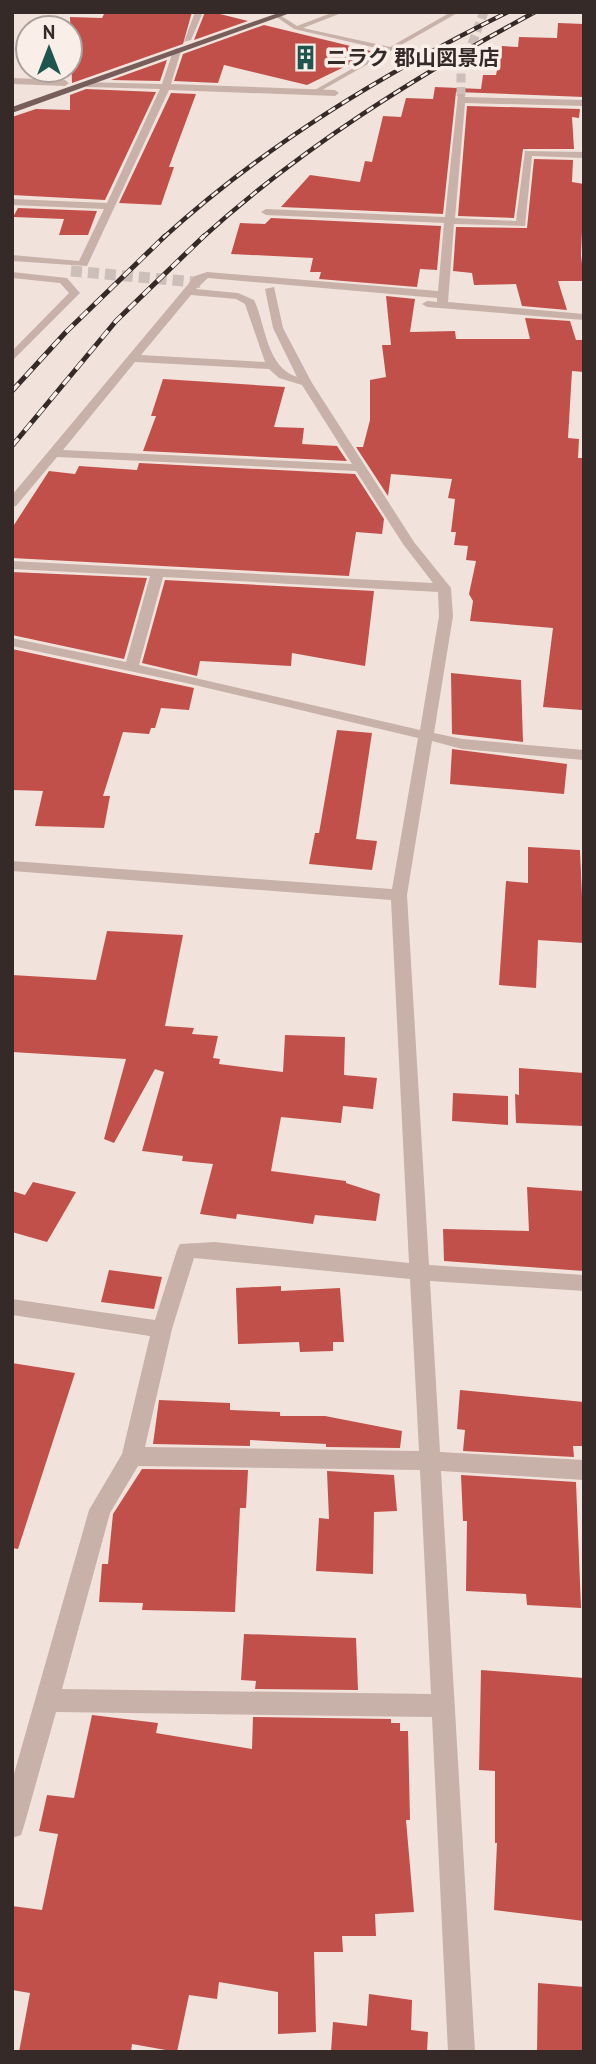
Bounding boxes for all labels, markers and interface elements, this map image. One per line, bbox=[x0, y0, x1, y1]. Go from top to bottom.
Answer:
north arrow bbox=[14, 14, 84, 84]
text: N bbox=[43, 20, 55, 44]
building icon: ニラク 郡山図景店 bbox=[292, 44, 320, 72]
place label: ニラク 郡山図景店 bbox=[326, 44, 499, 71]

